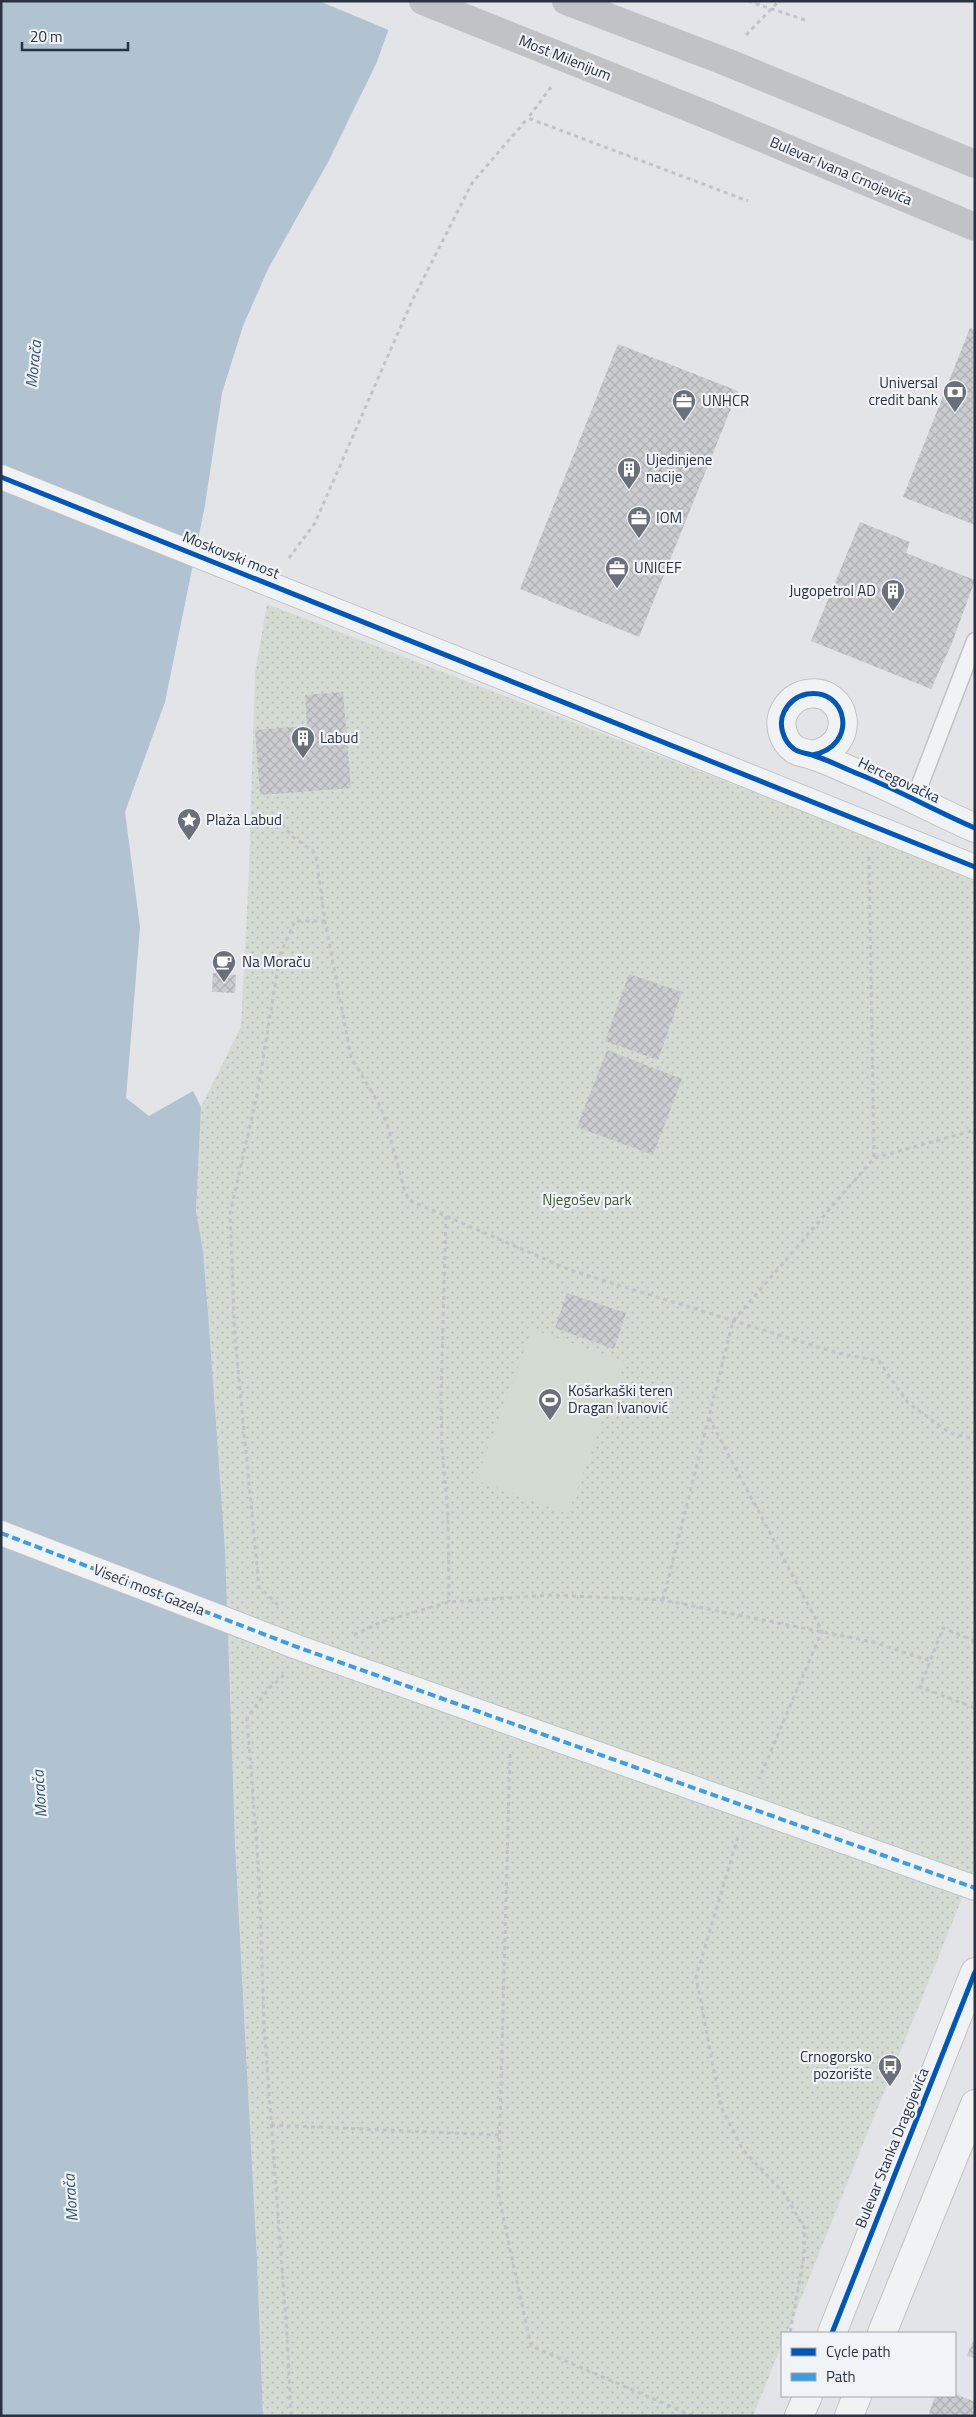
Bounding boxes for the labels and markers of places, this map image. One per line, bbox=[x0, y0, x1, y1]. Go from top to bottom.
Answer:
place label: Universal credit bank bbox=[868, 371, 938, 411]
bank icon: Universal credit bank bbox=[942, 379, 968, 413]
office icon: UNHCR bbox=[671, 388, 697, 422]
place label: UNHCR bbox=[702, 389, 749, 412]
place label: Ujedinjene nacije bbox=[646, 448, 712, 488]
building icon: Ujedinjene nacije bbox=[616, 456, 642, 490]
office icon: IOM bbox=[626, 505, 652, 539]
place label: IOM bbox=[656, 506, 682, 529]
office icon: UNICEF bbox=[604, 555, 630, 589]
place label: UNICEF bbox=[634, 556, 682, 579]
building icon: Jugopetrol AD bbox=[880, 578, 906, 612]
place label: Jugopetrol AD bbox=[789, 579, 876, 602]
building icon: Labud bbox=[290, 725, 316, 759]
place label: Labud bbox=[320, 726, 359, 749]
place icon: Plaža Labud bbox=[176, 807, 202, 841]
place label: Plaža Labud bbox=[206, 808, 282, 831]
cafe icon: Na Moraču bbox=[211, 949, 237, 983]
place label: Na Moraču bbox=[242, 950, 311, 973]
place label: Košarkaški teren Dragan Ivanović bbox=[568, 1379, 673, 1419]
sports icon: Košarkaški teren Dragan Ivanović bbox=[537, 1387, 563, 1421]
place label: Crnogorsko pozorište bbox=[800, 2045, 872, 2085]
bus stop icon: Crnogorsko pozorište bbox=[877, 2053, 903, 2087]

